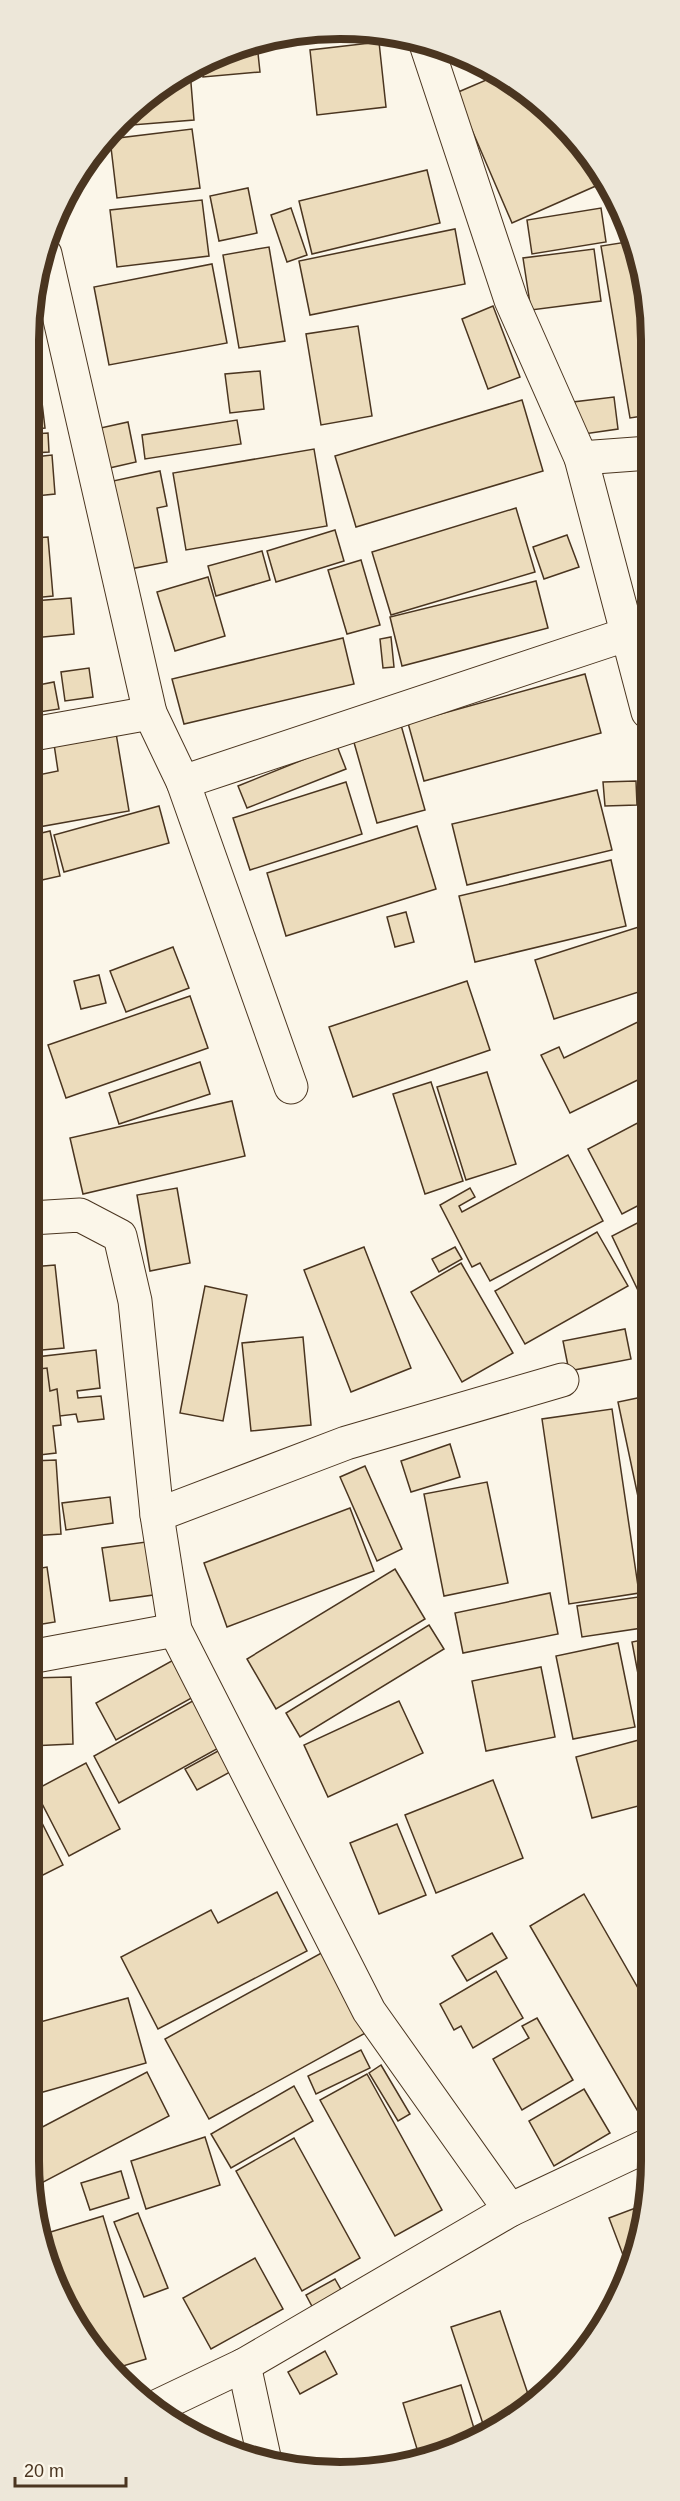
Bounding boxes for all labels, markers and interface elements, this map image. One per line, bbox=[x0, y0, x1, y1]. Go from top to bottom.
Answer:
scale bar bbox=[15, 2450, 126, 2488]
text: 20 m bbox=[24, 2461, 64, 2481]

